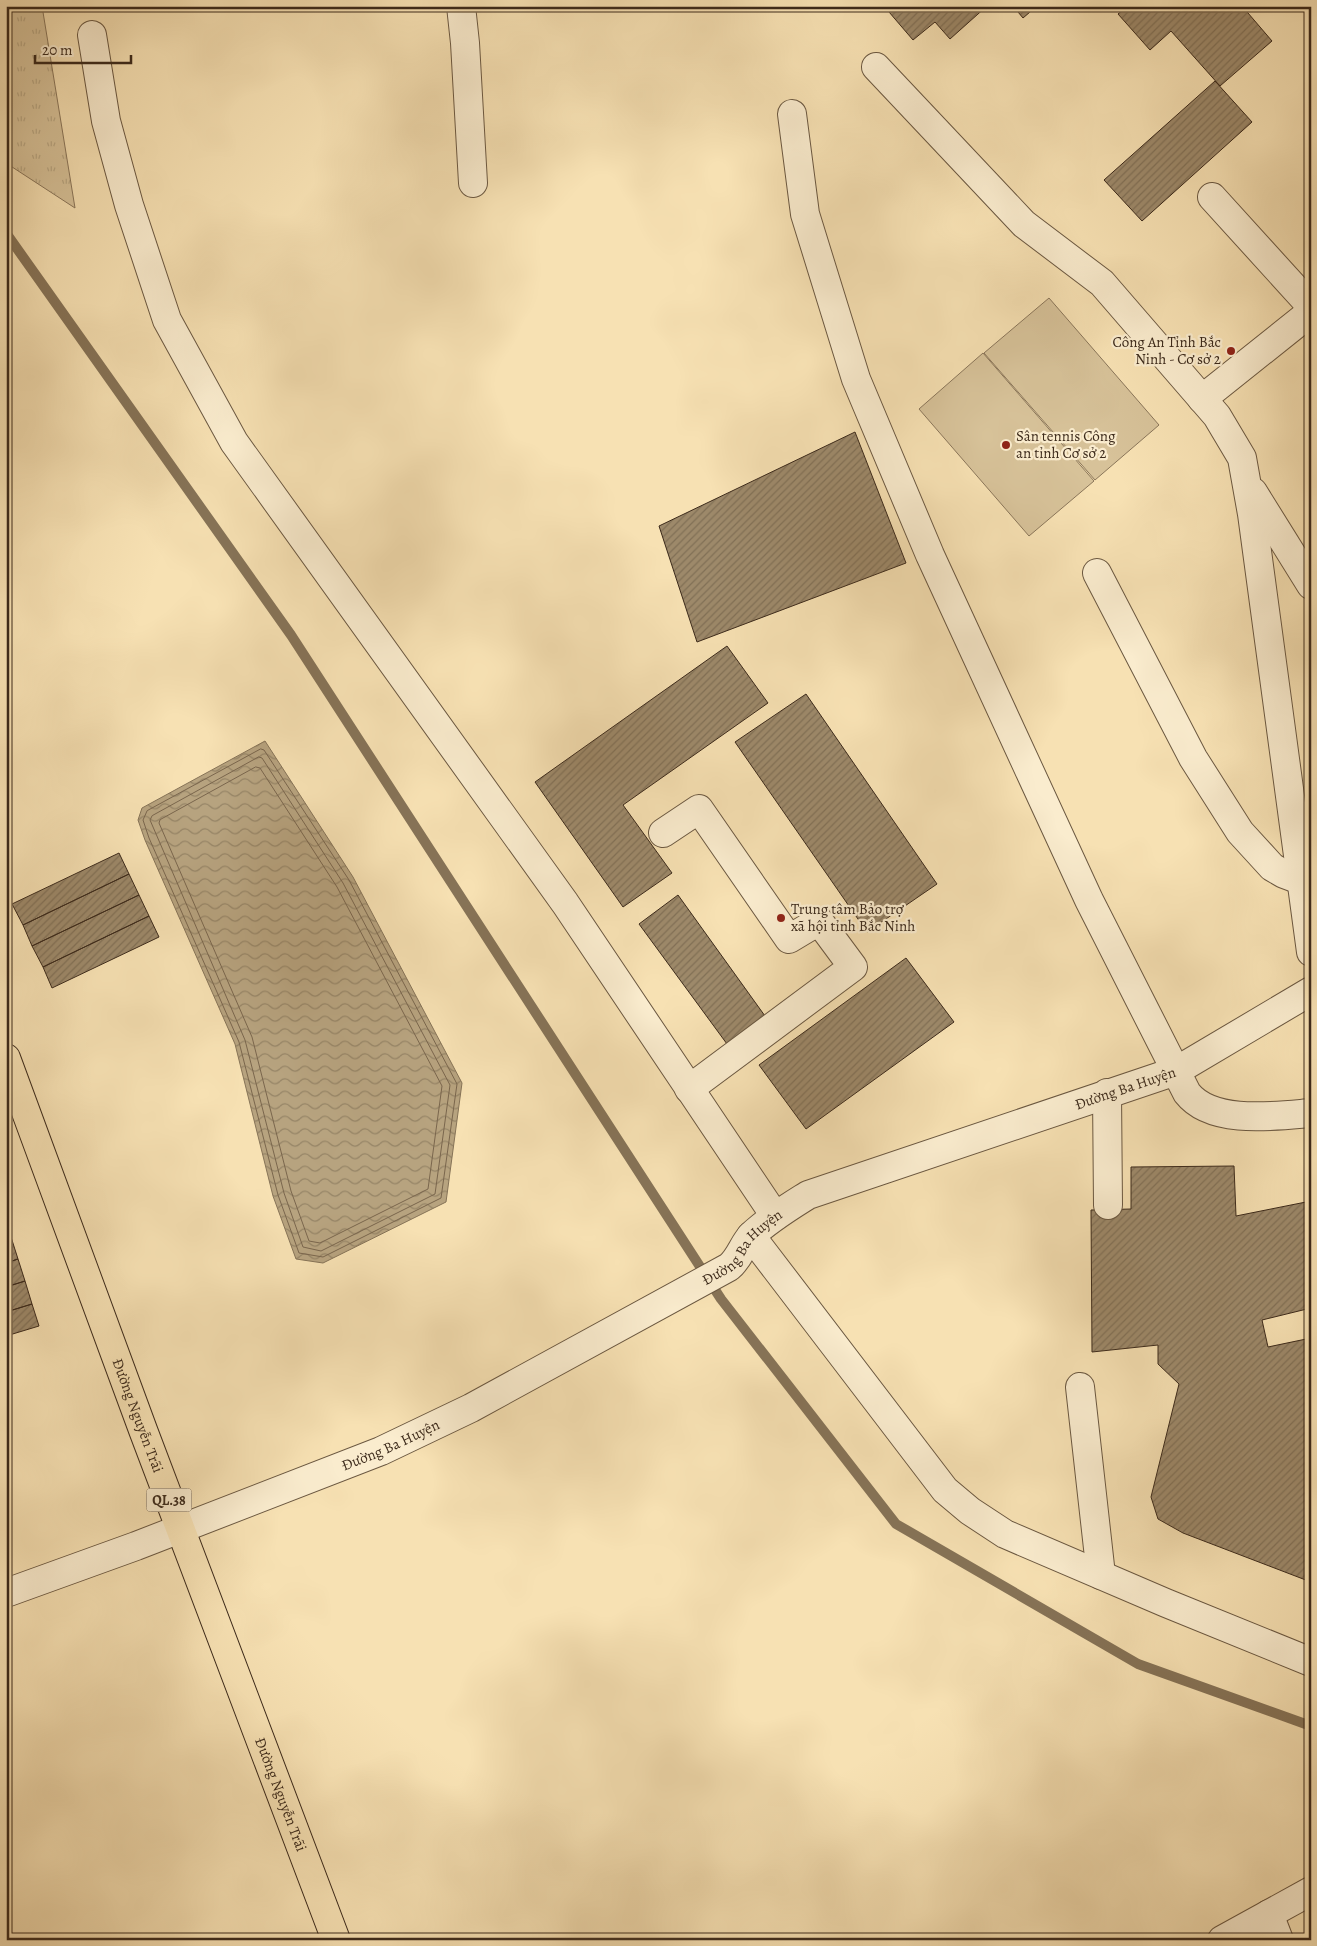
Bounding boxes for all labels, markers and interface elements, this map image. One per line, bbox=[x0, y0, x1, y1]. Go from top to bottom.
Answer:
scale bar bbox=[35, 32, 131, 64]
text: 20 m bbox=[42, 40, 73, 60]
place label: Công An Tỉnh Bắc Ninh - Cơ sở 2 bbox=[1113, 332, 1221, 369]
marker: Công An Tỉnh Bắc Ninh - Cơ sở 2 bbox=[1225, 345, 1237, 357]
place label: Sân tennis Công an tỉnh Cơ sở 2 bbox=[1016, 426, 1116, 463]
marker: Sân tennis Công an tỉnh Cơ sở 2 bbox=[1000, 439, 1012, 451]
place label: Trung tâm Bảo trợ xã hội tỉnh Bắc Ninh bbox=[791, 899, 915, 936]
marker: Trung tâm Bảo trợ xã hội tỉnh Bắc Ninh bbox=[775, 912, 787, 924]
street label: Đường Ba Huyện bbox=[1072, 1062, 1178, 1114]
street label: Đường Ba Huyện bbox=[698, 1204, 786, 1290]
street label: Đường Nguyễn Trãi bbox=[107, 1355, 168, 1476]
street label: Đường Ba Huyện bbox=[339, 1415, 443, 1475]
road number: QL.38 bbox=[146, 1488, 192, 1512]
street label: Đường Nguyễn Trãi bbox=[250, 1734, 312, 1854]

